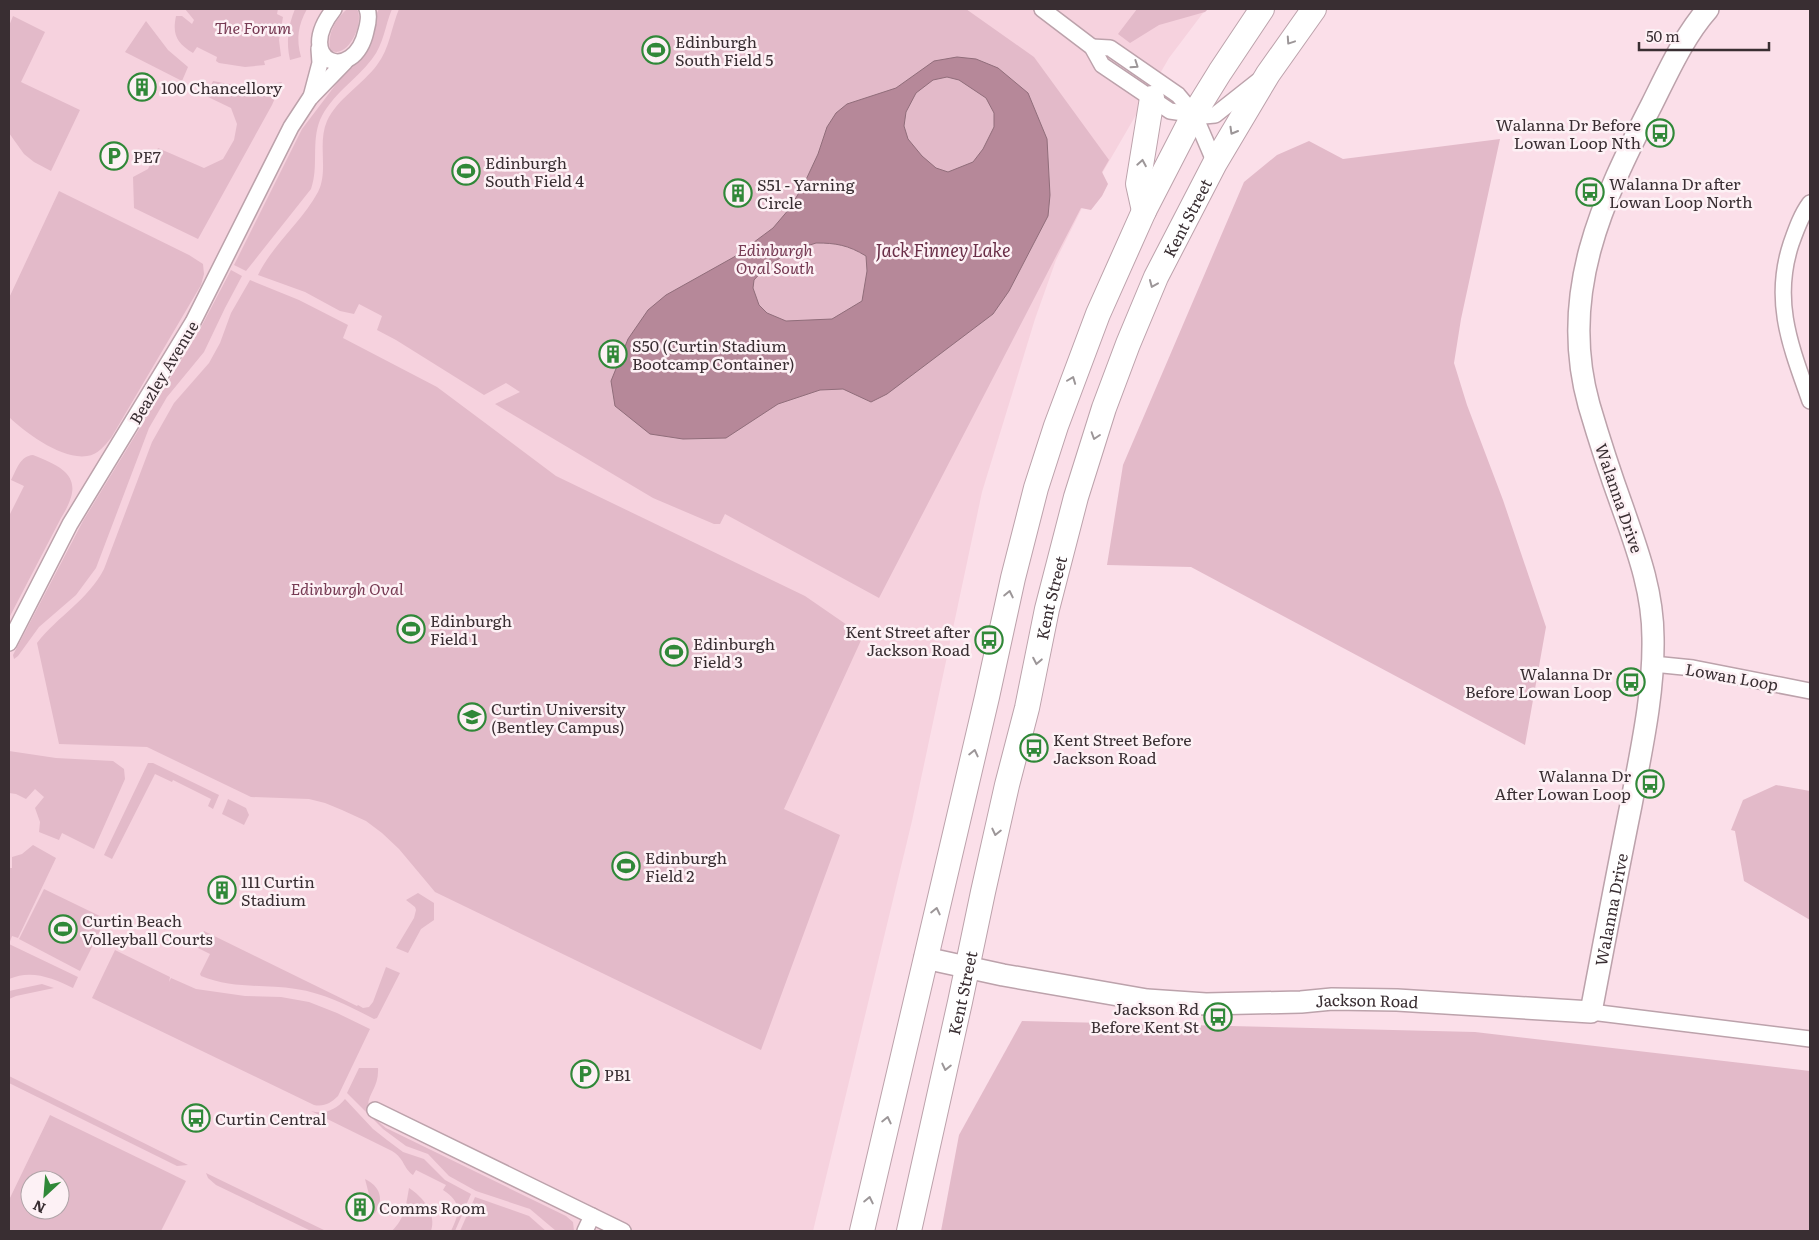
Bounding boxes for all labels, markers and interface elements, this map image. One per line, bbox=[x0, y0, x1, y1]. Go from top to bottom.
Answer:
park label: The Forum bbox=[215, 15, 291, 39]
scale bar bbox=[1639, 20, 1769, 52]
text: 50 m bbox=[1646, 24, 1680, 47]
place label: Edinburgh South Field 5 bbox=[675, 29, 773, 71]
sports icon: Edinburgh South Field 5 bbox=[641, 35, 671, 65]
one-way arrow bbox=[1287, 35, 1296, 45]
one-way arrow bbox=[1129, 59, 1139, 68]
building icon: 100 Chancellory bbox=[127, 72, 157, 102]
place label: 100 Chancellory bbox=[161, 75, 283, 99]
place label: Walanna Dr Before Lowan Loop Nth bbox=[1496, 112, 1641, 154]
bus stop icon: Walanna Dr Before Lowan Loop Nth bbox=[1645, 118, 1675, 148]
one-way arrow bbox=[1230, 125, 1240, 134]
parking icon: PE7 bbox=[99, 141, 129, 171]
place label: PE7 bbox=[133, 144, 161, 168]
place label: Edinburgh South Field 4 bbox=[485, 150, 584, 192]
sports icon: Edinburgh South Field 4 bbox=[451, 156, 481, 186]
one-way arrow bbox=[1137, 158, 1147, 167]
place label: Walanna Dr after Lowan Loop North bbox=[1609, 171, 1753, 213]
place label: S51 - Yarning Circle bbox=[757, 172, 855, 214]
street label: Kent Street bbox=[1156, 174, 1217, 261]
bus stop icon: Walanna Dr after Lowan Loop North bbox=[1575, 177, 1605, 207]
building icon: S51 - Yarning Circle bbox=[723, 178, 753, 208]
water label: Jack Finney Lake bbox=[875, 236, 1011, 263]
park label: Edinburgh Oval South bbox=[736, 237, 815, 279]
one-way arrow bbox=[1149, 279, 1159, 288]
street label: Beazley Avenue bbox=[123, 316, 203, 428]
place label: S50 (Curtin Stadium Bootcamp Container) bbox=[632, 333, 795, 375]
building icon: S50 (Curtin Stadium Bootcamp Container) bbox=[598, 339, 628, 369]
one-way arrow bbox=[1066, 377, 1076, 385]
one-way arrow bbox=[1091, 432, 1101, 440]
street label: Walanna Drive bbox=[1590, 440, 1650, 556]
street label: Kent Street bbox=[1029, 553, 1072, 642]
park label: Edinburgh Oval bbox=[290, 576, 404, 600]
one-way arrow bbox=[1003, 590, 1014, 599]
place label: Edinburgh Field 1 bbox=[430, 608, 513, 650]
sports icon: Edinburgh Field 1 bbox=[396, 614, 426, 644]
place label: Kent Street after Jackson Road bbox=[845, 619, 970, 661]
bus stop icon: Kent Street after Jackson Road bbox=[974, 625, 1004, 655]
place label: Edinburgh Field 3 bbox=[693, 631, 776, 673]
sports icon: Edinburgh Field 3 bbox=[659, 637, 689, 667]
street label: Lowan Loop bbox=[1684, 656, 1780, 696]
one-way arrow bbox=[1032, 657, 1042, 665]
place label: Walanna Dr Before Lowan Loop bbox=[1465, 661, 1612, 703]
bus stop icon: Walanna Dr Before Lowan Loop bbox=[1616, 667, 1646, 697]
place label: Curtin University (Bentley Campus) bbox=[491, 696, 627, 738]
school or university icon: Curtin University (Bentley Campus) bbox=[457, 702, 487, 732]
place label: Kent Street Before Jackson Road bbox=[1053, 727, 1191, 769]
bus stop icon: Kent Street Before Jackson Road bbox=[1019, 733, 1049, 763]
one-way arrow bbox=[968, 748, 979, 757]
place label: Walanna Dr After Lowan Loop bbox=[1495, 763, 1631, 805]
bus stop icon: Walanna Dr After Lowan Loop bbox=[1635, 769, 1665, 799]
one-way arrow bbox=[991, 828, 1002, 837]
place label: Edinburgh Field 2 bbox=[645, 845, 728, 887]
sports icon: Edinburgh Field 2 bbox=[611, 851, 641, 881]
street label: Walanna Drive bbox=[1588, 851, 1633, 968]
place label: 111 Curtin Stadium bbox=[241, 869, 315, 911]
building icon: 111 Curtin Stadium bbox=[207, 875, 237, 905]
one-way arrow bbox=[930, 906, 941, 915]
place label: Curtin Beach Volleyball Courts bbox=[82, 908, 213, 950]
sports icon: Curtin Beach Volleyball Courts bbox=[48, 914, 78, 944]
street label: Kent Street bbox=[941, 948, 983, 1037]
street label: Jackson Road bbox=[1314, 987, 1419, 1013]
place label: Jackson Rd Before Kent St bbox=[1090, 996, 1200, 1038]
bus stop icon: Jackson Rd Before Kent St bbox=[1203, 1002, 1233, 1032]
parking icon: PB1 bbox=[570, 1059, 600, 1089]
place label: PB1 bbox=[604, 1062, 631, 1086]
one-way arrow bbox=[941, 1062, 952, 1071]
bus stop icon: Curtin Central bbox=[181, 1103, 211, 1133]
place label: Curtin Central bbox=[215, 1106, 326, 1130]
one-way arrow bbox=[881, 1116, 892, 1125]
north arrow bbox=[20, 1170, 70, 1220]
building icon: Comms Room bbox=[345, 1192, 375, 1222]
place label: Comms Room bbox=[379, 1195, 486, 1219]
one-way arrow bbox=[863, 1195, 874, 1204]
text: N bbox=[29, 1196, 49, 1219]

